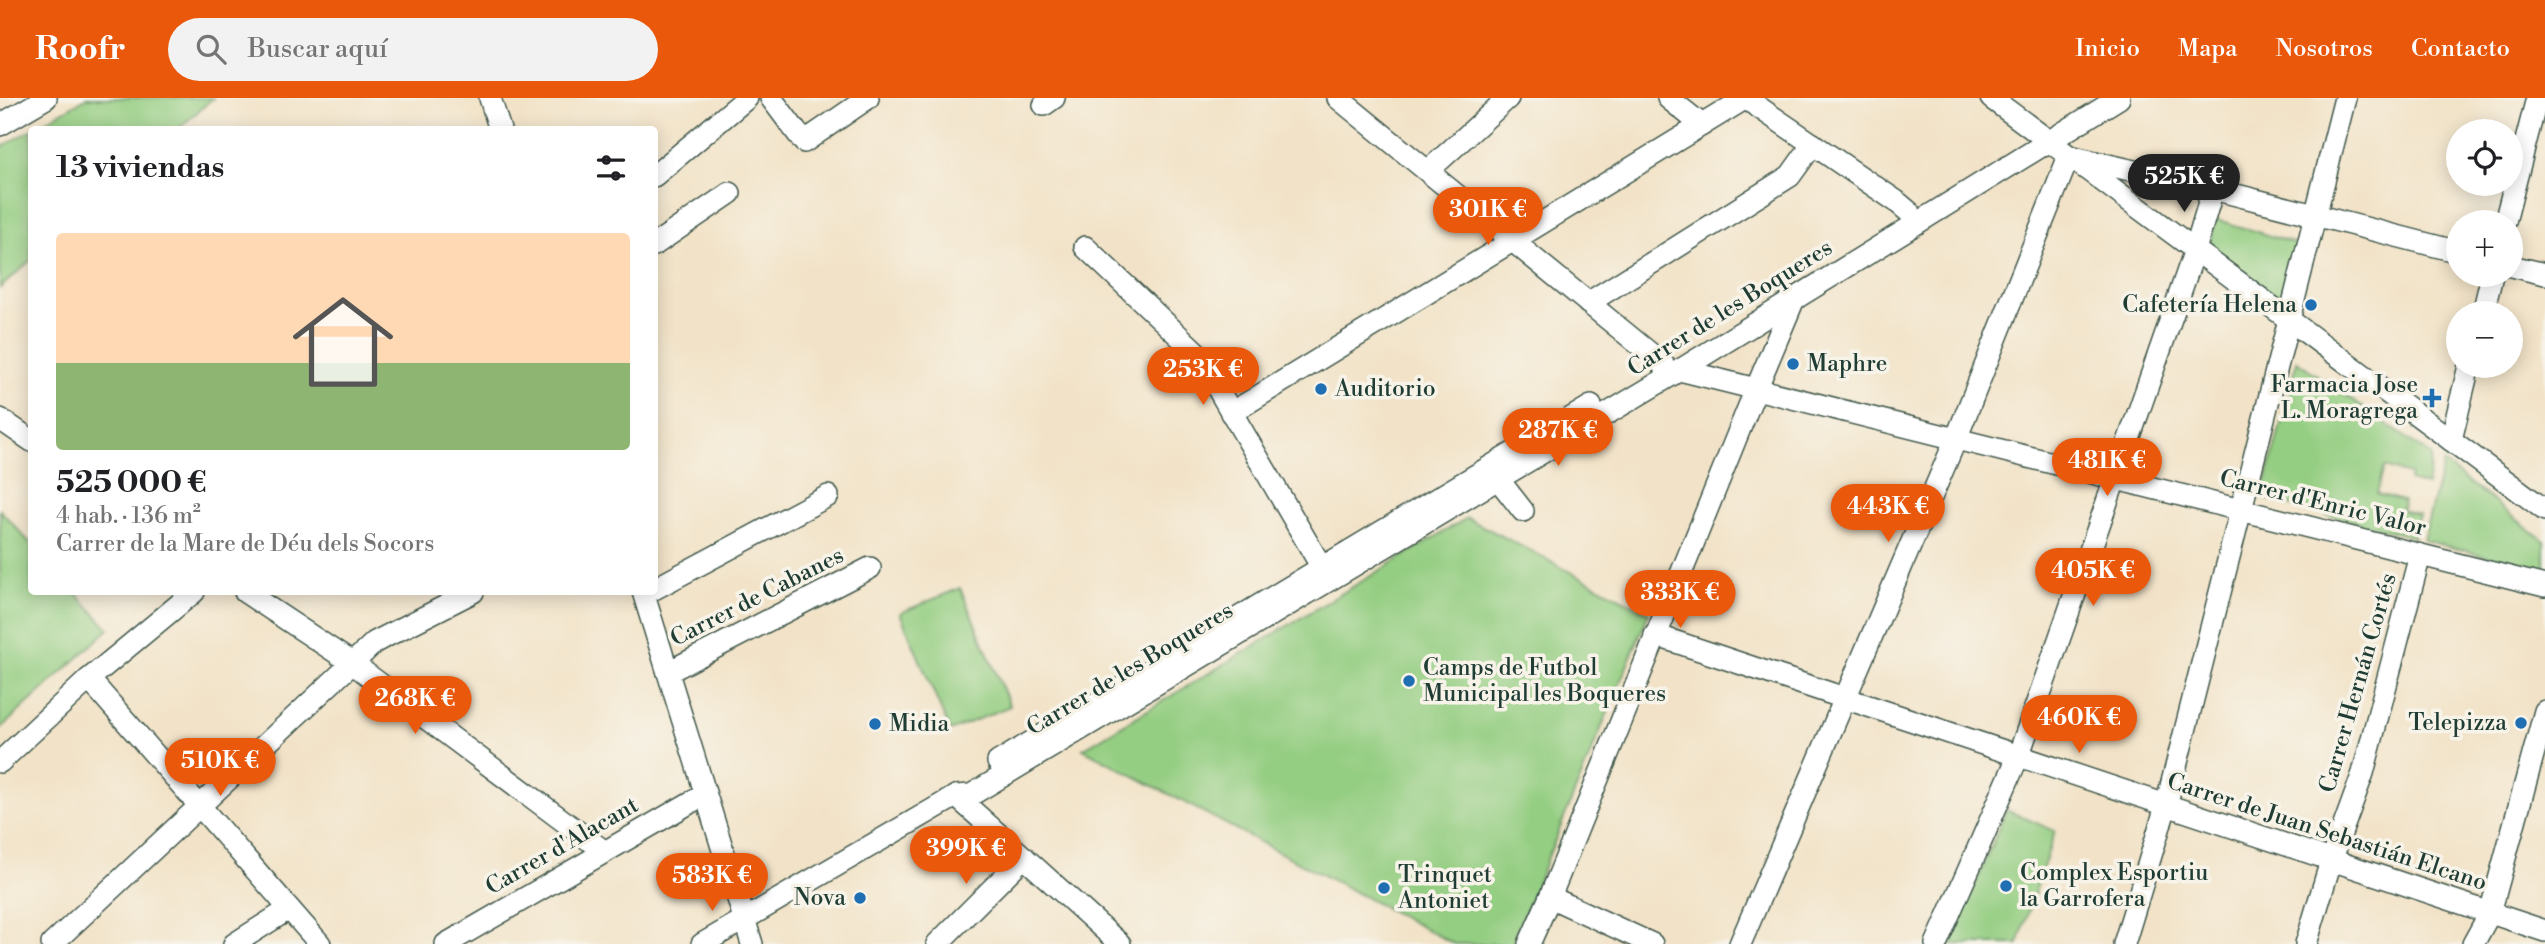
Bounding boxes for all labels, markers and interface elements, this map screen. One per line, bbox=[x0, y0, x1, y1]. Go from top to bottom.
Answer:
search box bbox=[168, 18, 658, 81]
text: Roofr bbox=[35, 29, 126, 70]
icon: search bbox=[192, 30, 230, 68]
text: Buscar aquí bbox=[248, 33, 388, 65]
text: Inicio bbox=[2075, 34, 2140, 64]
text: Mapa bbox=[2178, 34, 2237, 64]
text: Nosotros bbox=[2275, 34, 2373, 64]
text: Contacto bbox=[2411, 34, 2510, 64]
map controls bbox=[2446, 119, 2523, 378]
button: locate bbox=[2446, 119, 2523, 196]
text: 13 viviendas bbox=[56, 149, 224, 187]
icon: filters bbox=[592, 149, 630, 187]
pin: 525K € bbox=[2127, 155, 2241, 214]
text: 525K € bbox=[2144, 163, 2224, 191]
pin: 301K € bbox=[1431, 188, 1545, 247]
text: 301K € bbox=[1449, 196, 1527, 224]
button: + bbox=[2446, 210, 2523, 287]
street label: Carrer de les Boqueres bbox=[1623, 234, 1837, 382]
icon: home bbox=[280, 279, 406, 405]
place label: Cafetería Helena bbox=[2122, 291, 2297, 319]
marker: Cafetería Helena bbox=[2303, 297, 2319, 313]
button: − bbox=[2446, 301, 2523, 378]
pin: 253K € bbox=[1146, 348, 1260, 407]
place label: Maphre bbox=[1807, 350, 1887, 378]
text: 253K € bbox=[1163, 356, 1243, 384]
marker: Maphre bbox=[1785, 356, 1801, 372]
place label: Farmacia Jose L. Moragrega bbox=[2270, 371, 2418, 425]
place label: Auditorio bbox=[1334, 375, 1436, 403]
marker: Auditorio bbox=[1313, 381, 1329, 397]
marker: Farmacia Jose L. Moragrega bbox=[2424, 390, 2440, 406]
pin: 287K € bbox=[1501, 408, 1615, 468]
text: 287K € bbox=[1518, 417, 1598, 445]
pin: 481K € bbox=[2050, 438, 2164, 498]
text: 481K € bbox=[2068, 447, 2146, 475]
text: 525 000 € bbox=[56, 464, 207, 502]
street label: Carrer d'Enric Valor bbox=[2217, 464, 2429, 542]
pin: 443K € bbox=[1831, 484, 1945, 544]
text: 443K € bbox=[1847, 493, 1929, 521]
text: 4 hab. · 136 m² bbox=[56, 502, 201, 530]
text: Carrer de la Mare de Déu dels Socors bbox=[56, 530, 434, 558]
street label: Carrer de Cabanes bbox=[666, 541, 848, 653]
pin: 405K € bbox=[2036, 548, 2150, 608]
text: 405K € bbox=[2051, 557, 2135, 585]
pin: 333K € bbox=[1623, 570, 1737, 630]
street label: Carrer Hernán Cortés bbox=[2313, 570, 2403, 796]
text: 333K € bbox=[1641, 579, 1719, 607]
street label: Carrer de les Boqueres bbox=[1022, 596, 1238, 742]
place label: Camps de Futbol Municipal les Boqueres bbox=[1423, 654, 1666, 708]
marker: Camps de Futbol Municipal les Boqueres bbox=[1401, 673, 1417, 689]
pin: 268K € bbox=[358, 676, 472, 736]
text: 268K € bbox=[375, 685, 455, 713]
pin: 460K € bbox=[2022, 696, 2136, 755]
text: 460K € bbox=[2037, 704, 2121, 732]
place label: Telepizza bbox=[2408, 709, 2507, 737]
place label: Midia bbox=[889, 710, 950, 738]
marker: Telepizza bbox=[2513, 715, 2529, 731]
marker: Midia bbox=[867, 716, 883, 732]
pin: 510K € bbox=[163, 738, 277, 798]
text: 510K € bbox=[181, 747, 259, 775]
street label: Carrer de Juan Sebastián Elcano bbox=[2164, 767, 2490, 897]
street label: Carrer d'Alacant bbox=[481, 791, 643, 901]
pin: 399K € bbox=[909, 826, 1023, 886]
text: 399K € bbox=[926, 835, 1006, 863]
pin: 583K € bbox=[655, 854, 769, 913]
place label: Complex Esportiu la Garrofera bbox=[2020, 859, 2208, 913]
place label: Trinquet Antoniet bbox=[1397, 861, 1492, 915]
text: 583K € bbox=[672, 862, 752, 890]
marker: Complex Esportiu la Garrofera bbox=[1998, 878, 2014, 894]
marker: Trinquet Antoniet bbox=[1376, 880, 1392, 896]
place label: Nova bbox=[794, 884, 846, 912]
marker: Nova bbox=[852, 890, 868, 906]

